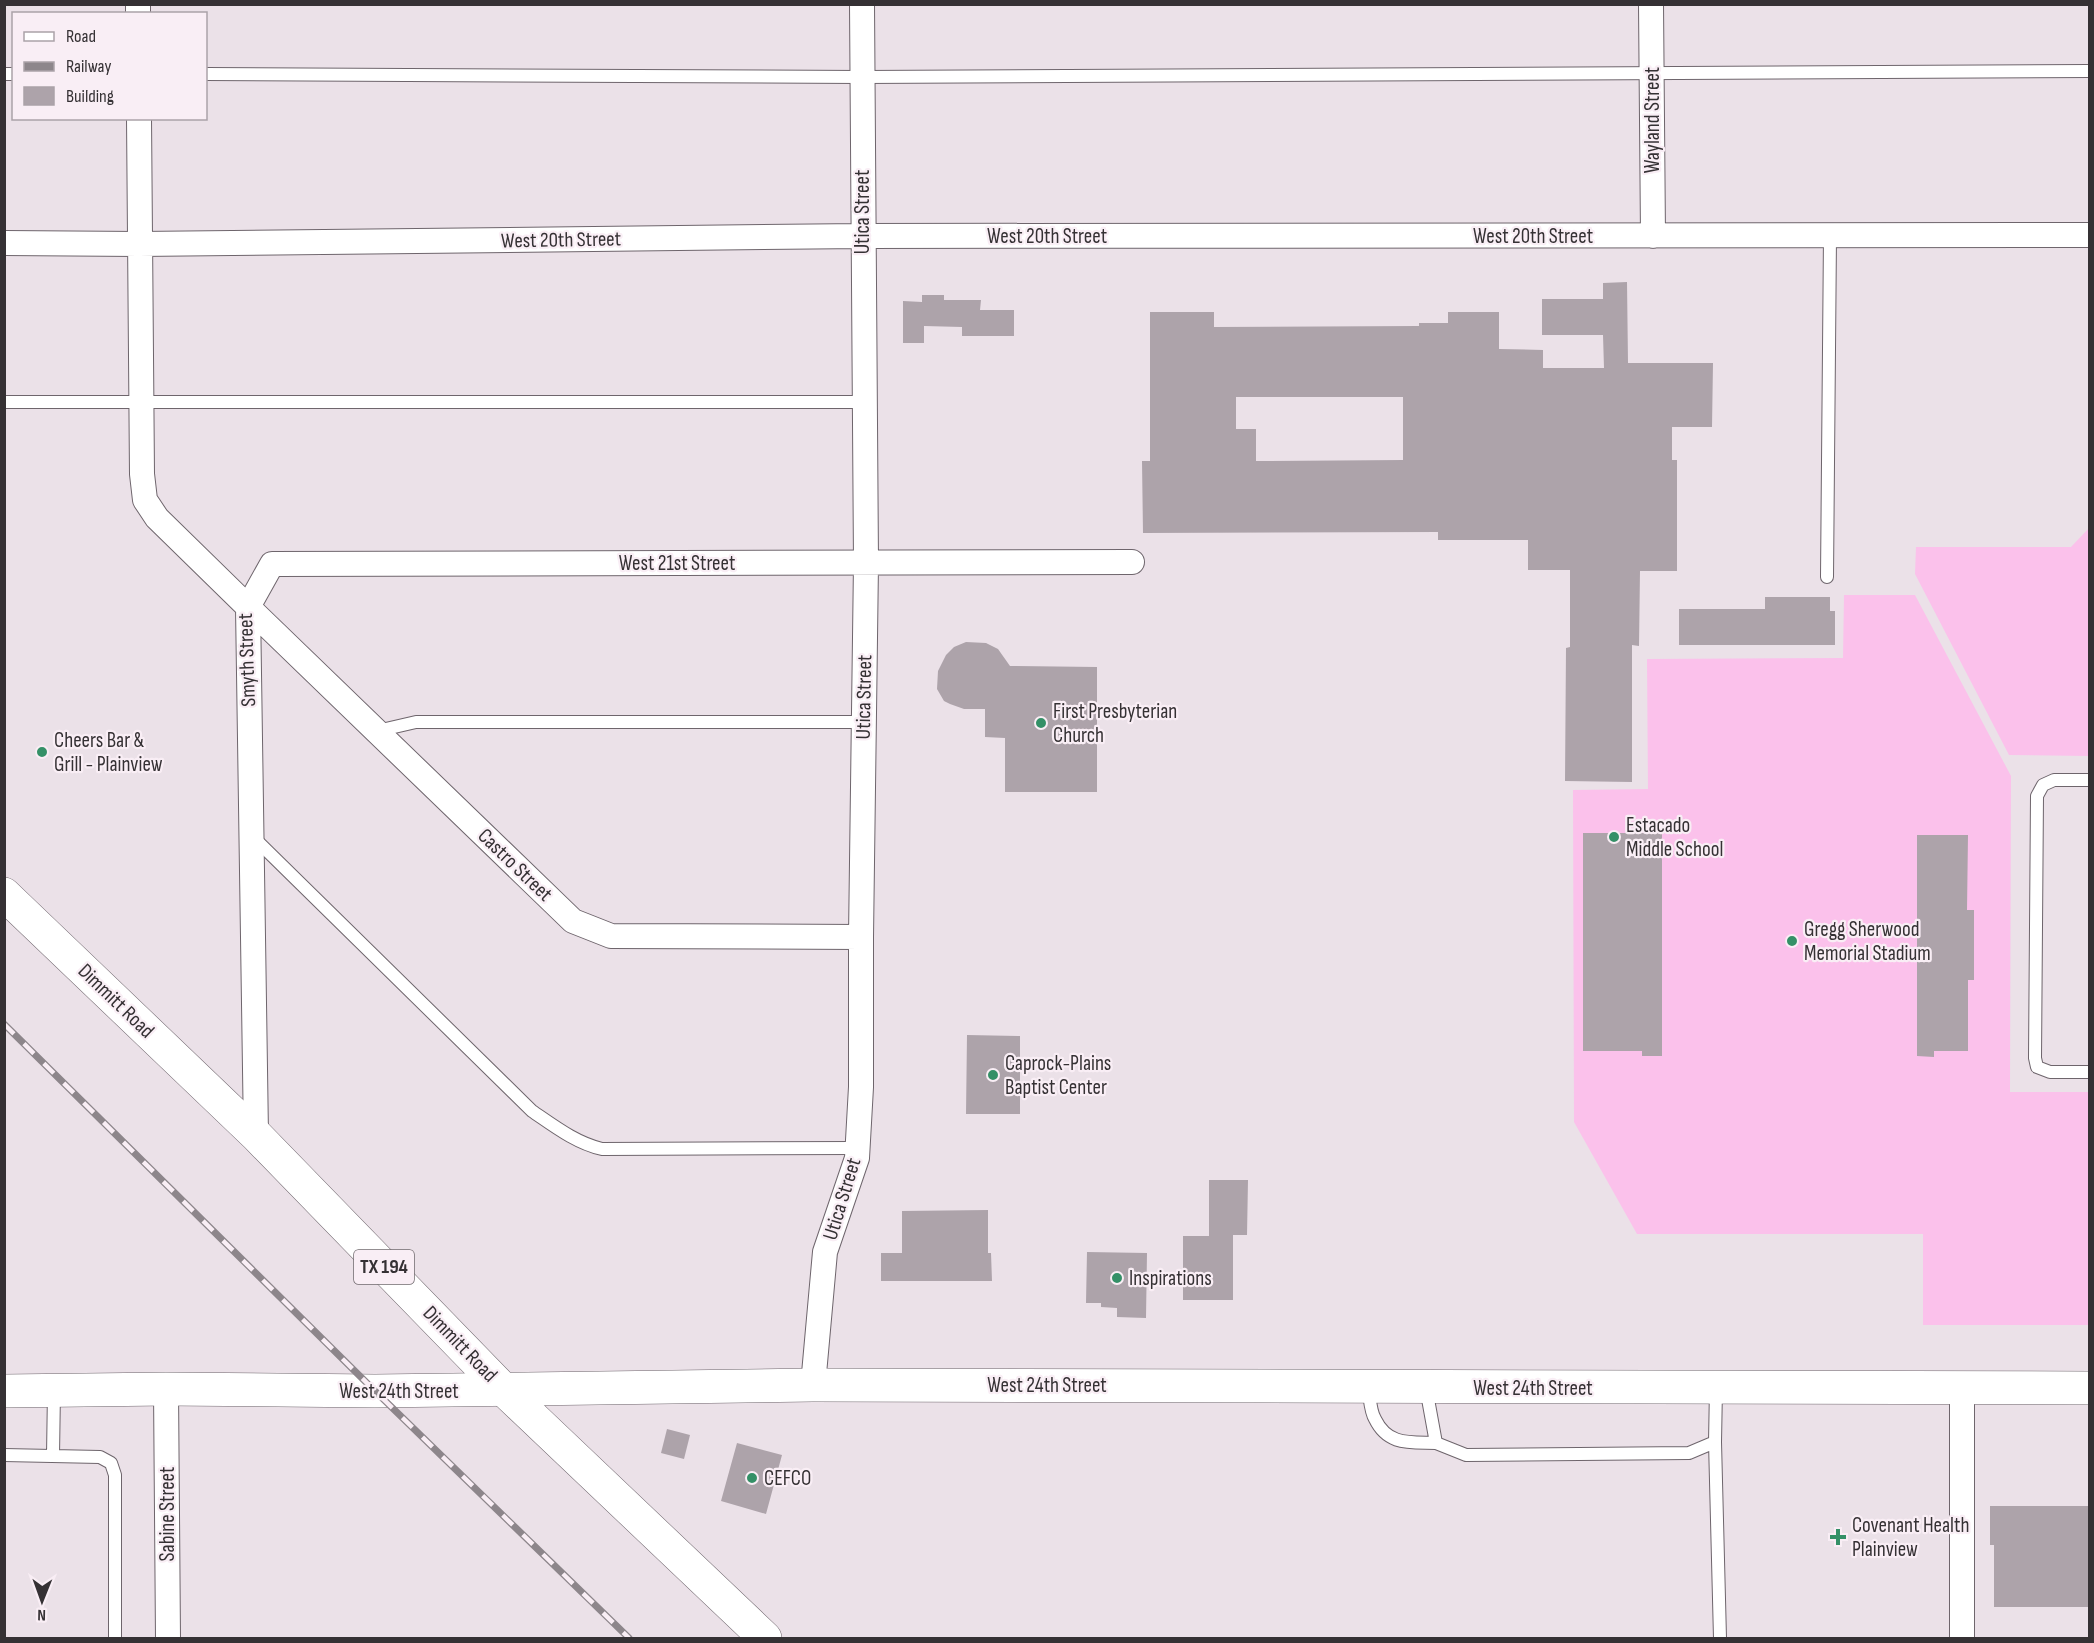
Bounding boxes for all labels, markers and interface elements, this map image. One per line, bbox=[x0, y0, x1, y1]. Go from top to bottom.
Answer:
legend bbox=[12, 12, 207, 120]
text: Road bbox=[66, 26, 96, 47]
text: Railway bbox=[66, 56, 111, 77]
street label: Wayland Street bbox=[1640, 67, 1665, 173]
text: Building bbox=[66, 86, 114, 107]
street label: Utica Street bbox=[850, 170, 875, 254]
street label: West 20th Street bbox=[987, 224, 1107, 249]
street label: West 20th Street bbox=[1473, 224, 1593, 249]
street label: West 20th Street bbox=[501, 226, 621, 254]
street label: West 21st Street bbox=[619, 551, 735, 576]
street label: Smyth Street bbox=[233, 613, 261, 707]
street label: Utica Street bbox=[851, 654, 877, 740]
place label: First Presbyterian Church bbox=[1053, 699, 1177, 748]
marker: First Presbyterian Church bbox=[1034, 716, 1048, 730]
place label: Cheers Bar & Grill - Plainview bbox=[54, 728, 163, 777]
marker: Cheers Bar & Grill - Plainview bbox=[35, 745, 49, 759]
place label: Estacado Middle School bbox=[1626, 813, 1723, 862]
street label: Castro Street bbox=[473, 823, 557, 907]
marker: Estacado Middle School bbox=[1607, 830, 1621, 844]
place label: Gregg Sherwood Memorial Stadium bbox=[1804, 917, 1931, 966]
marker: Gregg Sherwood Memorial Stadium bbox=[1785, 934, 1799, 948]
street label: Dimmitt Road bbox=[73, 959, 159, 1043]
place label: Caprock-Plains Baptist Center bbox=[1005, 1051, 1111, 1100]
marker: Caprock-Plains Baptist Center bbox=[986, 1068, 1000, 1082]
street label: Utica Street bbox=[818, 1155, 866, 1243]
road number: TX 194 bbox=[354, 1250, 414, 1284]
place label: Inspirations bbox=[1129, 1266, 1212, 1291]
marker: Inspirations bbox=[1110, 1271, 1124, 1285]
street label: Dimmitt Road bbox=[418, 1301, 502, 1387]
street label: West 24th Street bbox=[987, 1373, 1107, 1398]
street label: West 24th Street bbox=[1473, 1376, 1593, 1401]
street label: West 24th Street bbox=[339, 1379, 459, 1404]
place label: CEFCO bbox=[764, 1466, 811, 1491]
street label: Sabine Street bbox=[155, 1467, 180, 1561]
marker: CEFCO bbox=[745, 1471, 759, 1485]
place label: Covenant Health Plainview bbox=[1852, 1513, 1969, 1562]
marker: Covenant Health Plainview bbox=[1829, 1528, 1847, 1546]
north arrow bbox=[12, 1571, 72, 1631]
text: N bbox=[37, 1605, 46, 1624]

